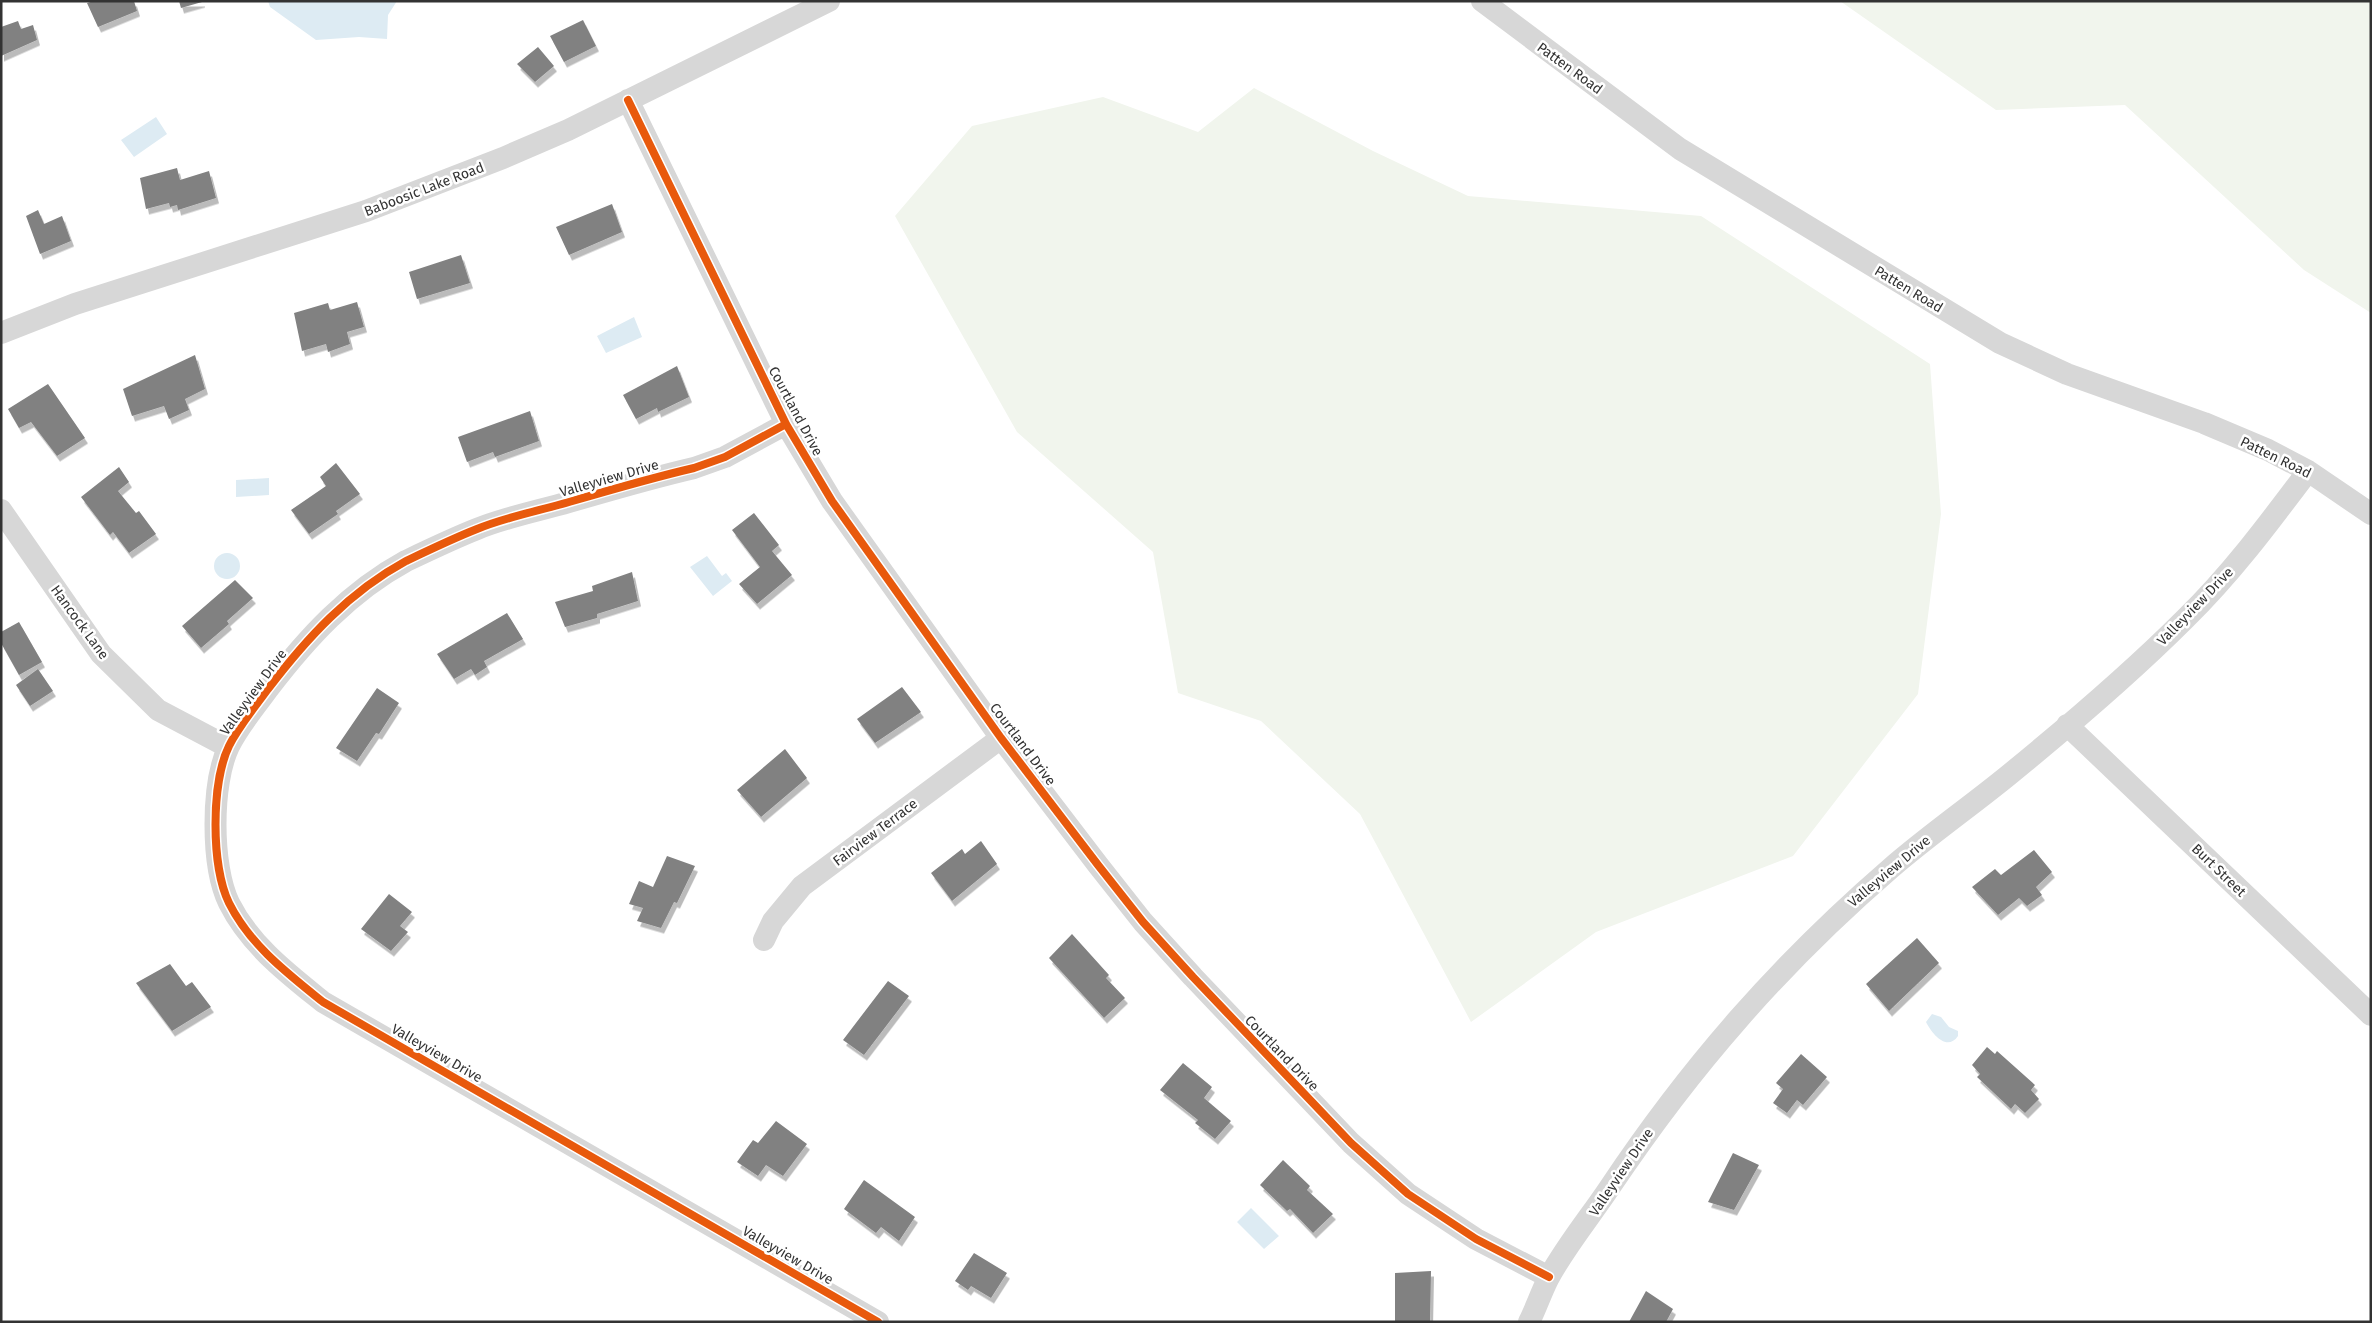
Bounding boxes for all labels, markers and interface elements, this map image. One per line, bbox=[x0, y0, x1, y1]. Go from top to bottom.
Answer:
street label: Patten Road bbox=[1534, 39, 1606, 98]
street label: Baboosic Lake Road bbox=[362, 159, 486, 220]
street label: Patten Road bbox=[1871, 262, 1946, 316]
street label: Courtland Drive bbox=[765, 364, 826, 459]
street label: Patten Road bbox=[2238, 433, 2314, 482]
street label: Valleyview Drive bbox=[558, 456, 661, 501]
street label: Valleyview Drive bbox=[2154, 564, 2237, 649]
street label: Hancock Lane bbox=[47, 582, 112, 663]
street label: Valleyview Drive bbox=[216, 646, 290, 739]
street label: Courtland Drive bbox=[986, 700, 1059, 789]
street label: Fairview Terrace bbox=[830, 795, 921, 870]
street label: Valleyview Drive bbox=[1845, 832, 1934, 911]
street label: Burt Street bbox=[2188, 840, 2250, 901]
street label: Courtland Drive bbox=[1241, 1012, 1322, 1095]
street label: Valleyview Drive bbox=[388, 1020, 485, 1086]
street label: Valleyview Drive bbox=[1586, 1125, 1657, 1219]
street label: Valleyview Drive bbox=[739, 1222, 836, 1288]

